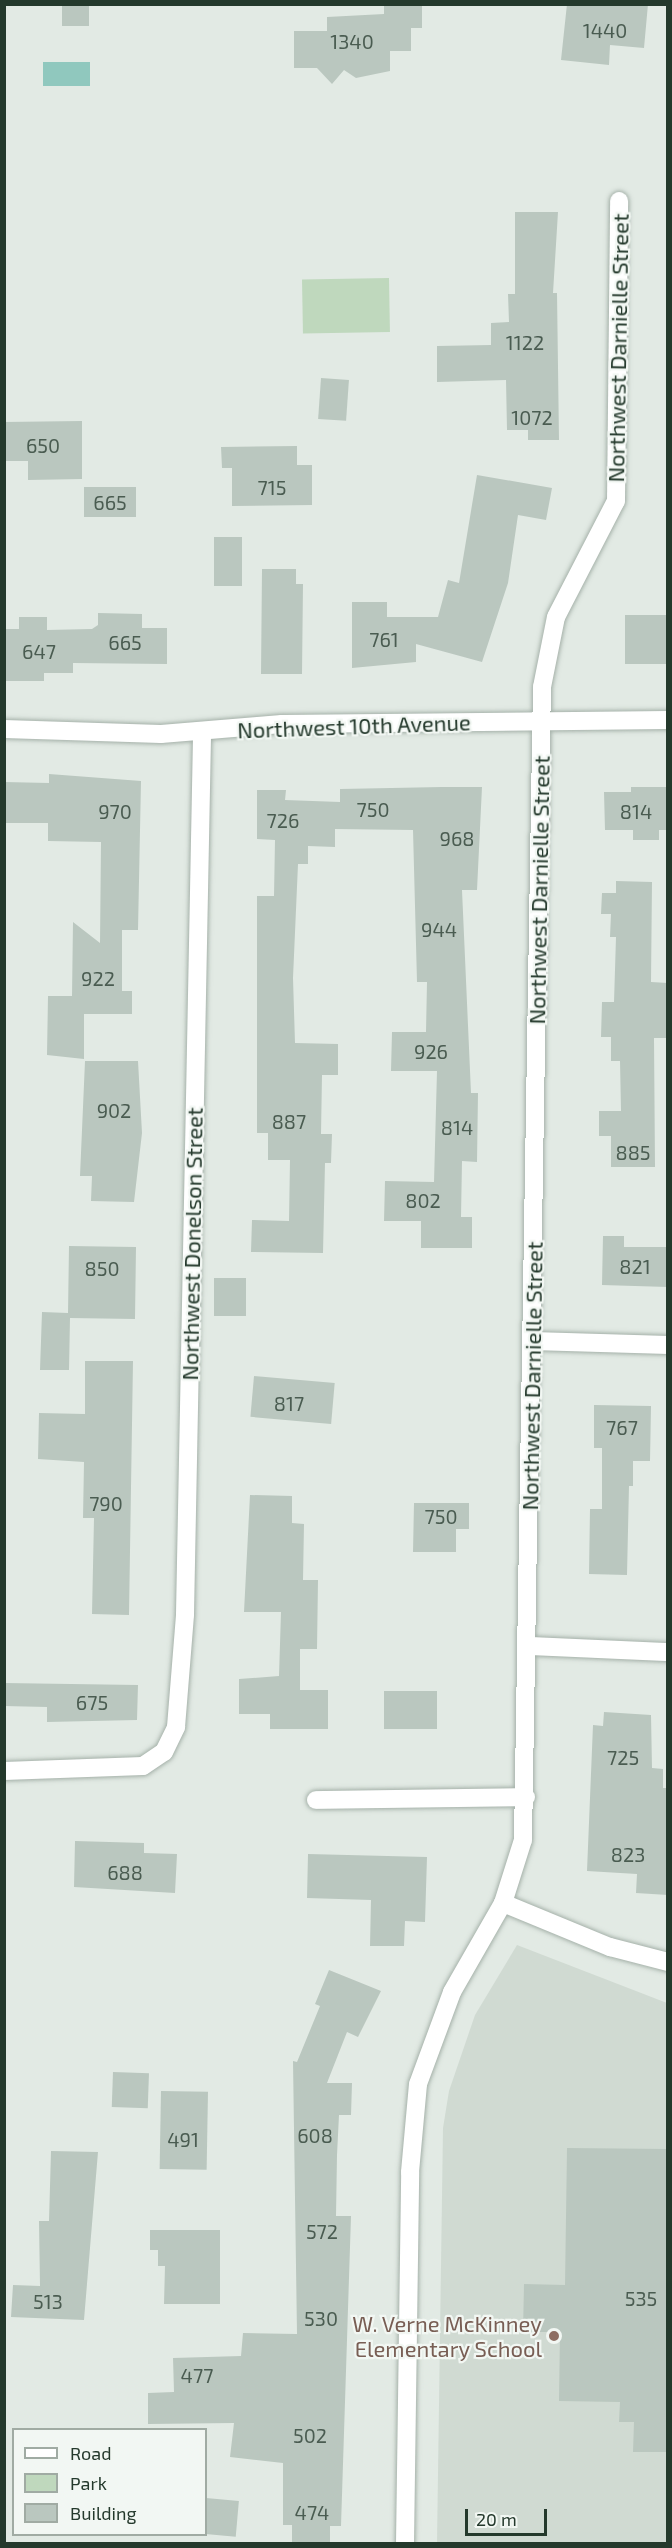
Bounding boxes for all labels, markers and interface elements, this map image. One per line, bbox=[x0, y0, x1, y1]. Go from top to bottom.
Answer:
house number: 1440 bbox=[583, 18, 627, 42]
house number: 1340 bbox=[330, 29, 374, 53]
street label: Northwest Darnielle Street bbox=[602, 213, 634, 483]
house number: 1122 bbox=[506, 330, 544, 354]
house number: 1072 bbox=[511, 405, 553, 429]
house number: 650 bbox=[26, 433, 60, 457]
house number: 715 bbox=[258, 475, 286, 499]
house number: 665 bbox=[93, 490, 127, 514]
house number: 761 bbox=[369, 627, 399, 651]
house number: 665 bbox=[108, 630, 142, 654]
house number: 647 bbox=[22, 639, 56, 663]
street label: Northwest 10th Avenue bbox=[237, 709, 471, 743]
street label: Northwest Darnielle Street bbox=[523, 755, 555, 1025]
house number: 750 bbox=[356, 797, 390, 821]
house number: 970 bbox=[98, 799, 132, 823]
house number: 814 bbox=[620, 799, 652, 823]
house number: 726 bbox=[267, 808, 299, 832]
house number: 968 bbox=[439, 826, 475, 850]
house number: 944 bbox=[421, 917, 457, 941]
house number: 922 bbox=[81, 966, 115, 990]
house number: 926 bbox=[414, 1039, 448, 1063]
house number: 902 bbox=[97, 1098, 131, 1122]
street label: Northwest Donelson Street bbox=[176, 1107, 208, 1381]
house number: 887 bbox=[272, 1109, 306, 1133]
house number: 814 bbox=[441, 1115, 473, 1139]
house number: 885 bbox=[616, 1140, 650, 1164]
house number: 802 bbox=[405, 1188, 441, 1212]
street label: Northwest Darnielle Street bbox=[516, 1241, 548, 1511]
house number: 821 bbox=[619, 1254, 651, 1278]
house number: 850 bbox=[85, 1256, 119, 1280]
house number: 817 bbox=[274, 1391, 304, 1415]
house number: 767 bbox=[606, 1415, 638, 1439]
house number: 790 bbox=[89, 1491, 123, 1515]
house number: 750 bbox=[424, 1504, 458, 1528]
house number: 675 bbox=[76, 1690, 108, 1714]
house number: 725 bbox=[607, 1745, 639, 1769]
house number: 823 bbox=[611, 1842, 645, 1866]
house number: 688 bbox=[107, 1860, 143, 1884]
house number: 608 bbox=[297, 2123, 333, 2147]
house number: 491 bbox=[167, 2127, 199, 2151]
house number: 572 bbox=[306, 2219, 338, 2243]
house number: 535 bbox=[625, 2286, 657, 2310]
house number: 513 bbox=[33, 2289, 63, 2313]
house number: 530 bbox=[304, 2306, 338, 2330]
place label: W. Verne McKinney Elementary School bbox=[352, 2310, 542, 2362]
marker: W. Verne McKinney Elementary School bbox=[547, 2329, 561, 2343]
house number: 477 bbox=[181, 2363, 213, 2387]
house number: 502 bbox=[293, 2423, 327, 2447]
legend bbox=[12, 2428, 207, 2536]
text: Road bbox=[70, 2442, 111, 2464]
text: Park bbox=[70, 2472, 107, 2494]
scale bar bbox=[468, 2497, 550, 2535]
house number: 474 bbox=[295, 2500, 329, 2524]
text: Building bbox=[70, 2502, 137, 2524]
text: 20 m bbox=[476, 2508, 517, 2530]

